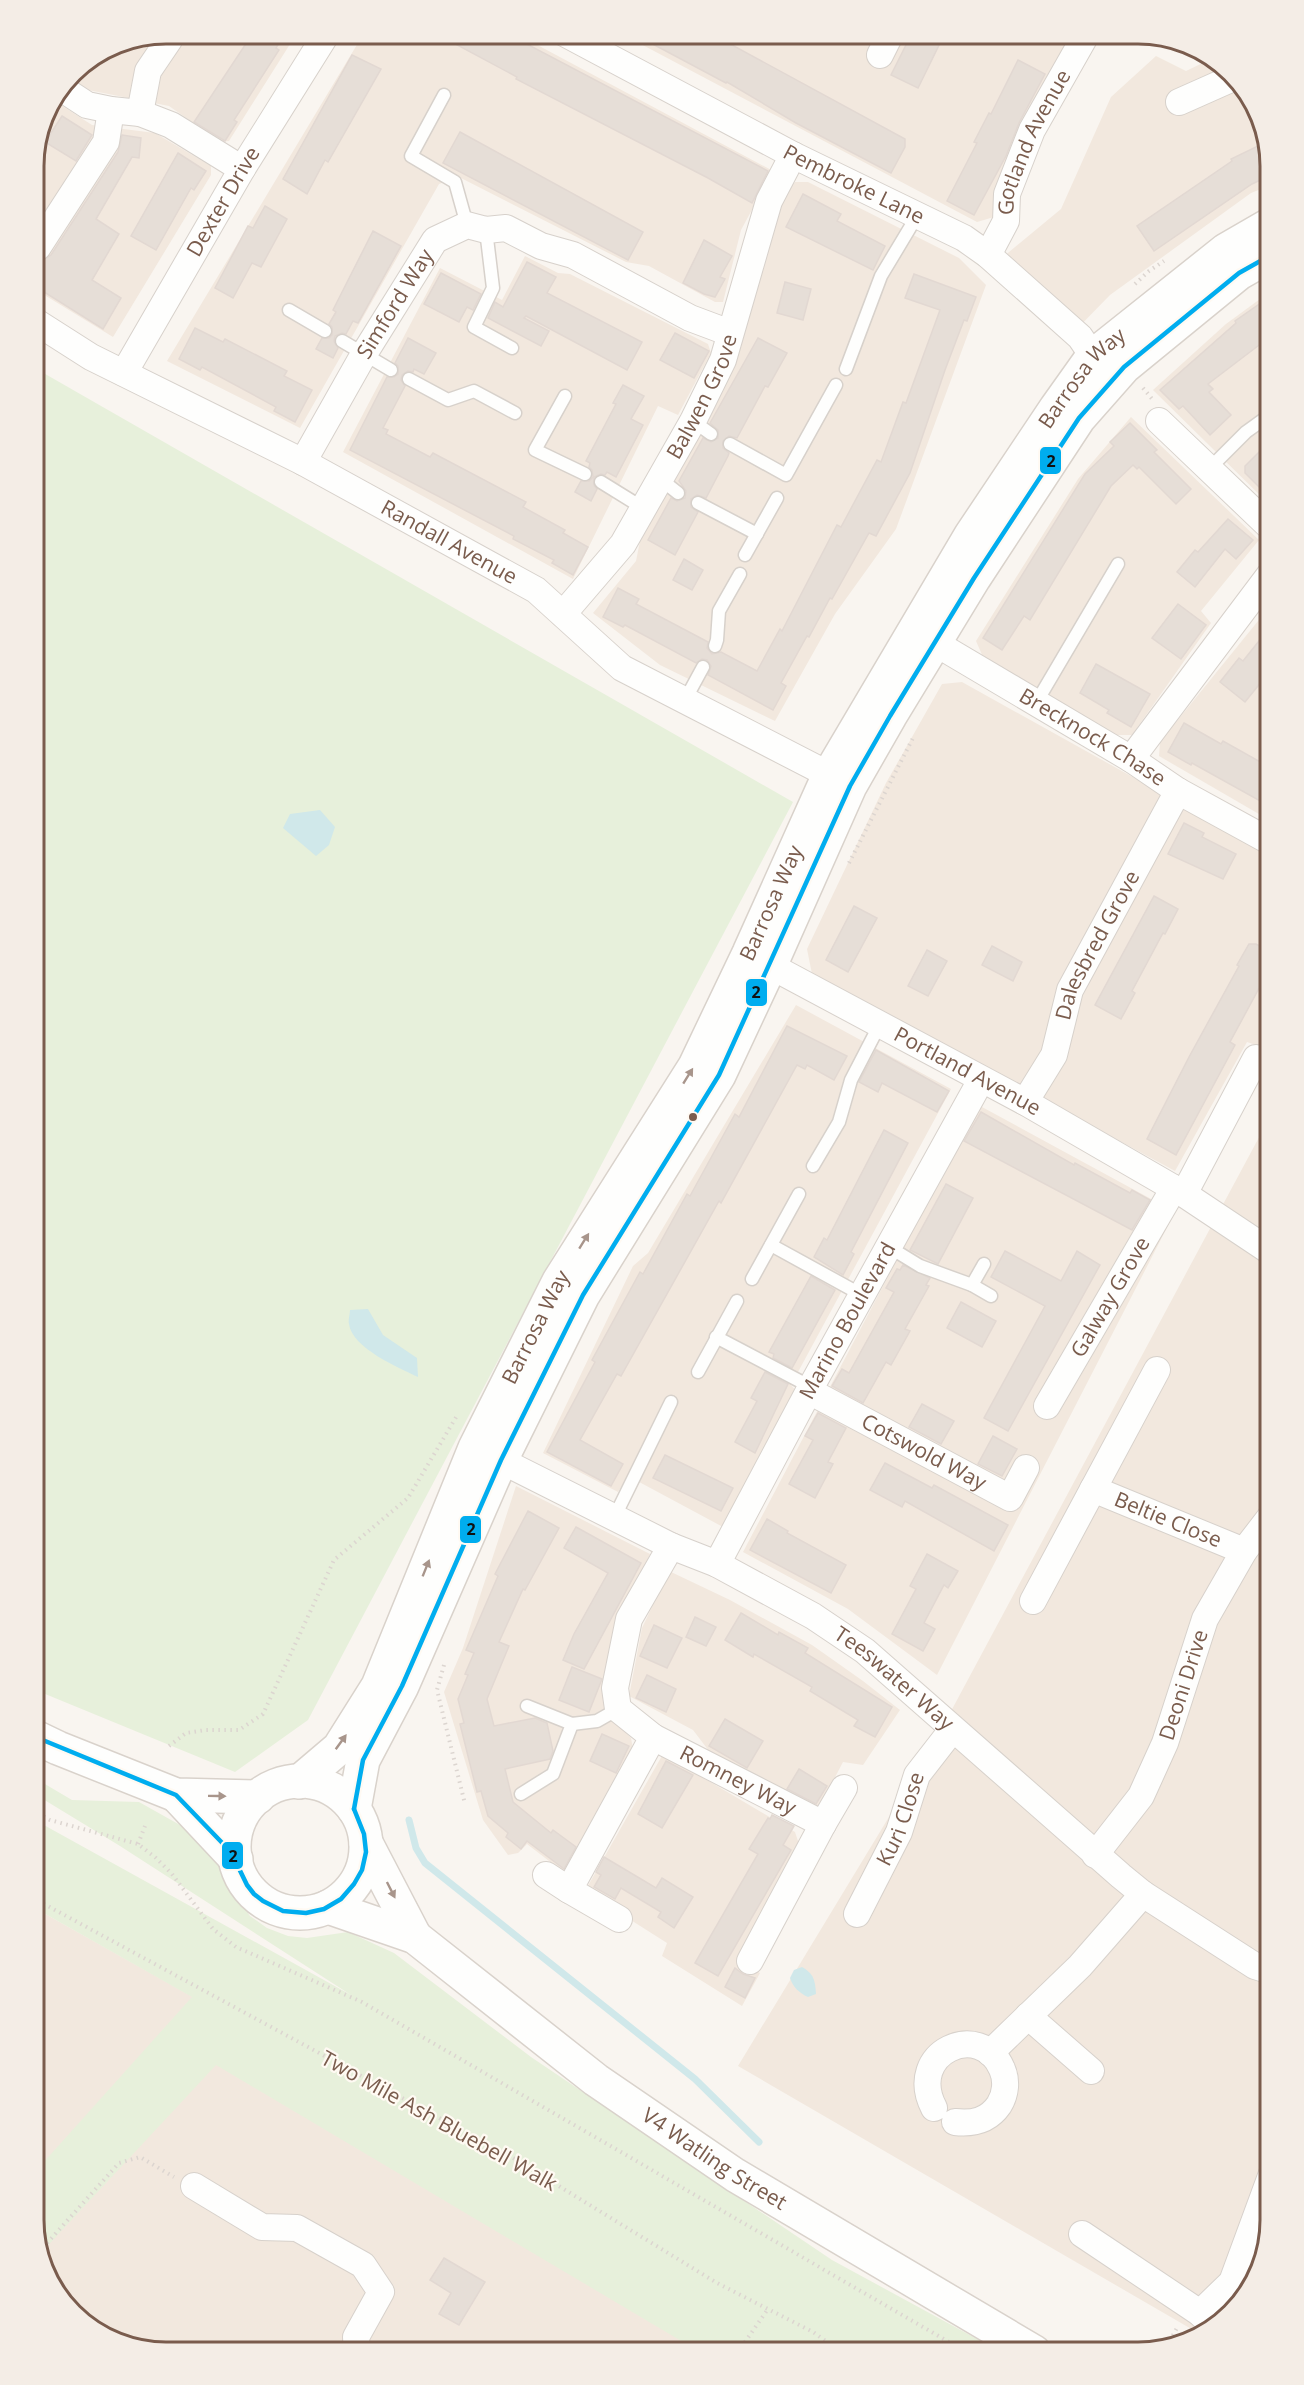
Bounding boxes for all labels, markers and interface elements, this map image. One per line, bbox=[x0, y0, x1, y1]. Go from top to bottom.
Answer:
street label: Gotland Avenue bbox=[991, 64, 1076, 215]
street label: Pembroke Lane bbox=[779, 137, 929, 230]
street label: Dexter Drive bbox=[179, 141, 266, 261]
street label: Simford Way bbox=[350, 243, 439, 364]
street label: Barrosa Way bbox=[1031, 320, 1131, 434]
street label: Balwen Grove bbox=[659, 331, 743, 464]
line badge: 2 bbox=[1039, 446, 1062, 475]
text: 2 bbox=[1046, 450, 1056, 472]
street label: Randall Avenue bbox=[376, 493, 523, 590]
street label: Brecknock Chase bbox=[1015, 681, 1172, 792]
street label: Barrosa Way bbox=[732, 840, 809, 965]
street label: Dalesbred Grove bbox=[1048, 865, 1145, 1023]
line badge: 2 bbox=[745, 978, 768, 1007]
text: 2 bbox=[751, 981, 761, 1003]
street label: Portland Avenue bbox=[890, 1020, 1046, 1121]
one-way arrow bbox=[683, 1068, 694, 1084]
unlabelled marker bbox=[687, 1111, 699, 1123]
street label: Galway Grove bbox=[1063, 1231, 1156, 1362]
one-way arrow bbox=[579, 1233, 590, 1250]
street label: Marino Boulevard bbox=[792, 1237, 901, 1404]
street label: Barrosa Way bbox=[495, 1264, 576, 1388]
street label: Cotswold Way bbox=[857, 1407, 992, 1496]
street label: Beltie Close bbox=[1110, 1484, 1226, 1553]
line badge: 2 bbox=[459, 1515, 482, 1544]
text: 2 bbox=[466, 1518, 476, 1540]
one-way arrow bbox=[421, 1558, 431, 1576]
street label: Teeswater Way bbox=[829, 1619, 961, 1736]
street label: Deoni Drive bbox=[1152, 1626, 1214, 1744]
one-way arrow bbox=[335, 1735, 347, 1750]
street label: Romney Way bbox=[675, 1738, 802, 1821]
street label: Kuri Close bbox=[869, 1768, 930, 1870]
one-way arrow bbox=[207, 1791, 226, 1801]
line badge: 2 bbox=[221, 1841, 244, 1870]
text: 2 bbox=[228, 1845, 238, 1867]
one-way arrow bbox=[386, 1881, 396, 1898]
street label: Two Mile Ash Bluebell Walk bbox=[316, 2043, 563, 2197]
street label: V4 Watling Street bbox=[637, 2101, 792, 2216]

